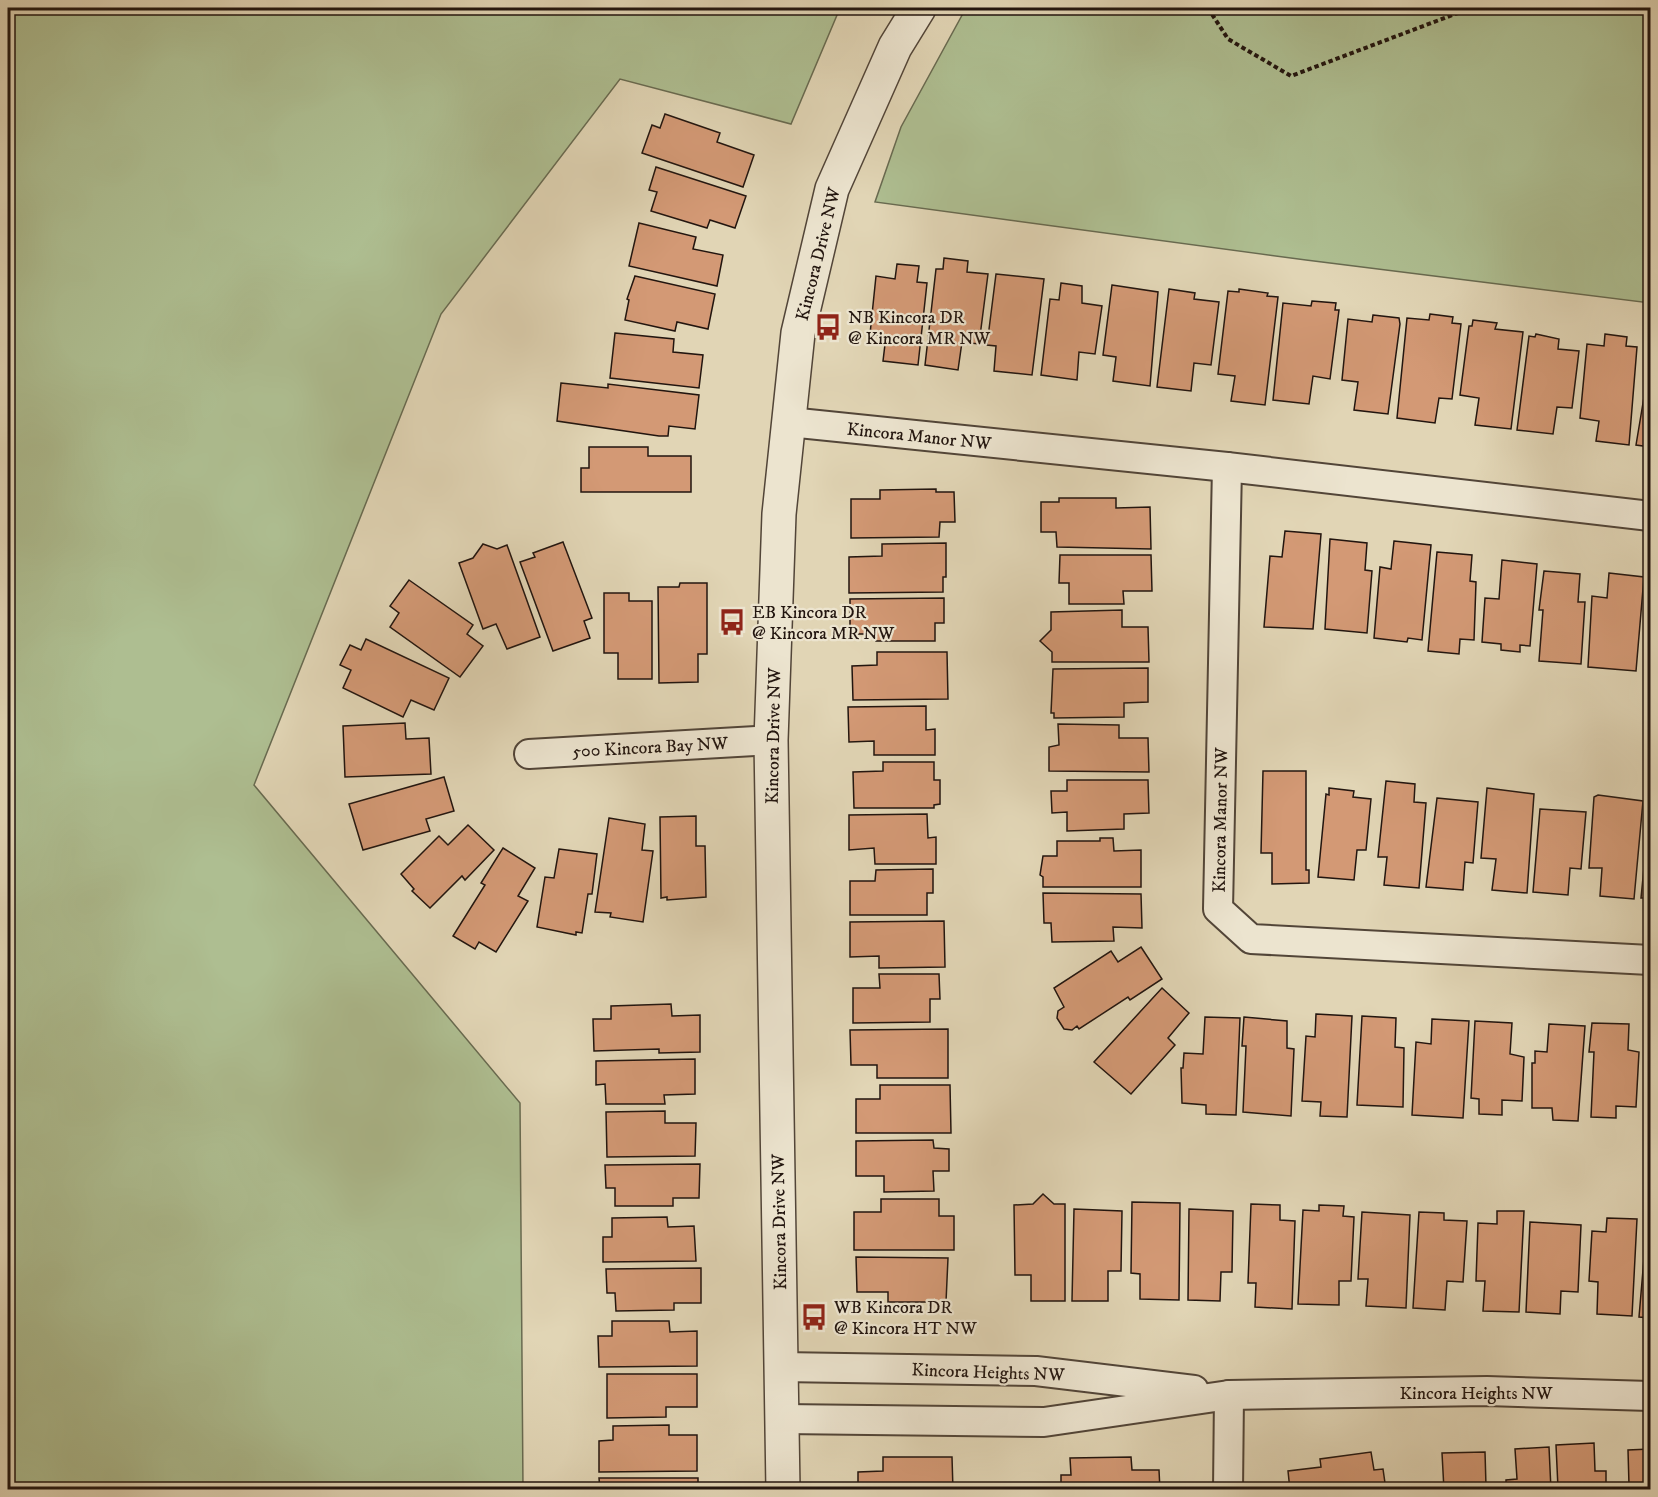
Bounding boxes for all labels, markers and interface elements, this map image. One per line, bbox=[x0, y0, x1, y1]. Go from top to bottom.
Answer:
street label: Kincora Drive NW bbox=[792, 185, 846, 323]
place label: NB Kincora DR @ Kincora MR NW bbox=[848, 307, 991, 350]
bus stop icon: NB Kincora DR @ Kincora MR NW bbox=[813, 312, 843, 342]
street label: Kincora Manor NW bbox=[846, 418, 993, 456]
place label: EB Kincora DR @ Kincora MR NW bbox=[752, 602, 895, 645]
bus stop icon: EB Kincora DR @ Kincora MR NW bbox=[717, 607, 747, 637]
street label: Kincora Drive NW bbox=[762, 667, 786, 804]
street label: 500 Kincora Bay NW bbox=[572, 733, 729, 763]
street label: Kincora Manor NW bbox=[1209, 747, 1233, 893]
street label: Kincora Drive NW bbox=[768, 1153, 792, 1290]
place label: WB Kincora DR @ Kincora HT NW bbox=[833, 1297, 977, 1340]
bus stop icon: WB Kincora DR @ Kincora HT NW bbox=[799, 1302, 829, 1332]
street label: Kincora Heights NW bbox=[911, 1359, 1065, 1387]
street label: Kincora Heights NW bbox=[1399, 1383, 1553, 1405]

